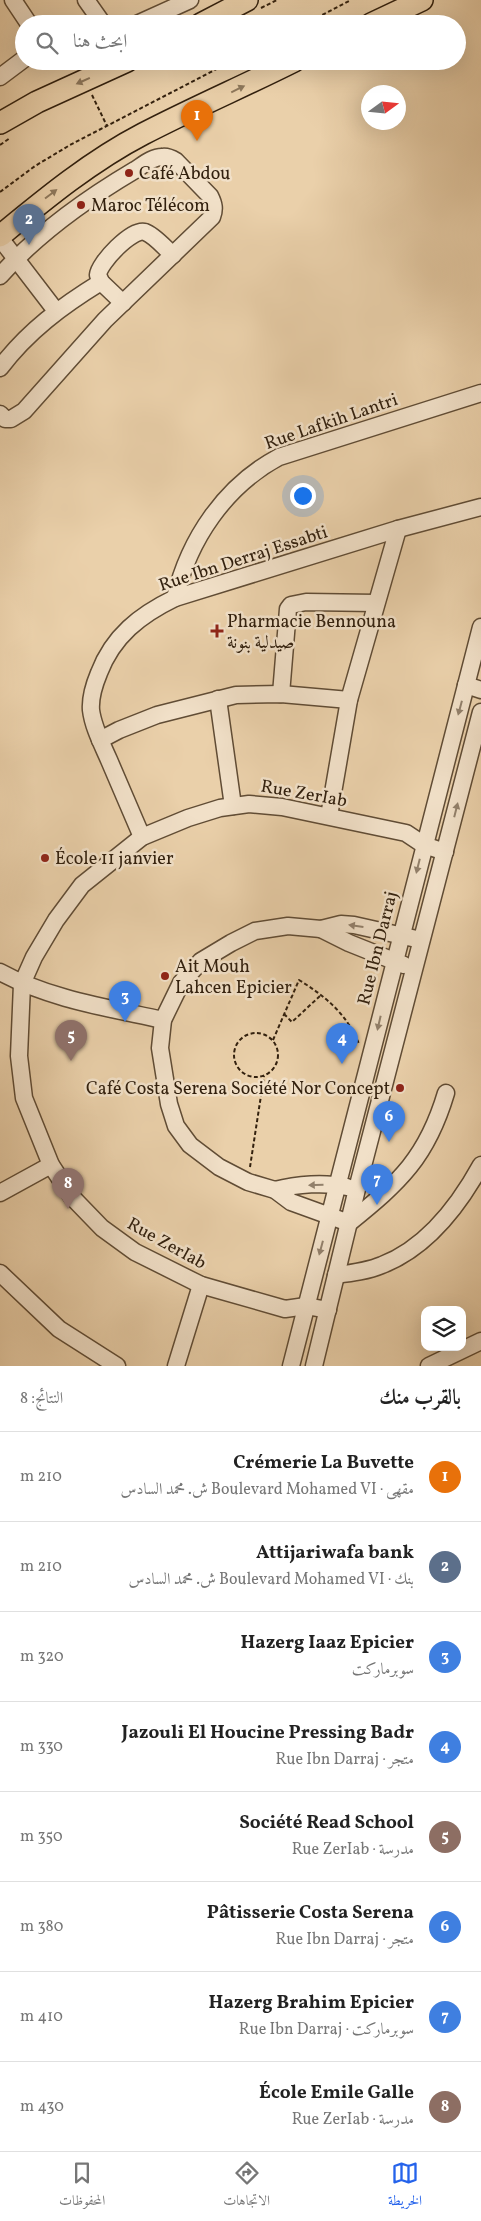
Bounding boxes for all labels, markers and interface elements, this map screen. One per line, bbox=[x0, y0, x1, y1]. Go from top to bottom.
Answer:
search box bbox=[15, 15, 466, 70]
icon: search bbox=[33, 29, 61, 57]
text: ابحث هنا bbox=[73, 29, 127, 55]
one-way arrow bbox=[76, 78, 90, 86]
one-way arrow bbox=[231, 85, 245, 93]
north arrow bbox=[361, 85, 406, 130]
pin: 1 bbox=[181, 100, 213, 141]
place label: Café Abdou bbox=[139, 162, 230, 187]
marker: Café Abdou bbox=[123, 167, 135, 179]
one-way arrow bbox=[44, 189, 58, 199]
place label: Maroc Télécom bbox=[91, 194, 210, 219]
marker: Maroc Télécom bbox=[75, 199, 87, 211]
pin: 2 bbox=[13, 204, 45, 245]
street label: Rue Lafkih Lantri bbox=[262, 388, 401, 457]
your location bbox=[290, 483, 316, 509]
street label: Rue Ibn Derraj Essabti bbox=[156, 520, 331, 599]
place label: Pharmacie Bennouna صيدلية بنونة bbox=[227, 610, 396, 656]
marker: Pharmacie Bennouna صيدلية بنونة bbox=[211, 625, 223, 637]
one-way arrow bbox=[456, 701, 464, 716]
street label: Rue ZerIab bbox=[259, 775, 349, 814]
one-way arrow bbox=[452, 803, 460, 818]
place label: École 11 janvier bbox=[55, 847, 174, 872]
marker: École 11 janvier bbox=[39, 852, 51, 864]
one-way arrow bbox=[414, 858, 422, 873]
street label: Rue Ibn Darraj bbox=[352, 889, 405, 1008]
one-way arrow bbox=[348, 922, 364, 930]
place label: Ait Mouh Lahcen Epicier bbox=[175, 955, 292, 1001]
marker: Ait Mouh Lahcen Epicier bbox=[159, 970, 171, 982]
pin: 3 bbox=[109, 981, 141, 1022]
one-way arrow bbox=[375, 1016, 383, 1031]
pin: 5 bbox=[55, 1020, 87, 1061]
pin: 4 bbox=[326, 1023, 358, 1064]
place label: Café Costa Serena Société Nor Concept bbox=[86, 1077, 390, 1102]
marker: Café Costa Serena Société Nor Concept bbox=[394, 1082, 406, 1094]
pin: 6 bbox=[373, 1101, 405, 1142]
pin: 7 bbox=[361, 1164, 393, 1205]
pin: 8 bbox=[52, 1168, 84, 1209]
one-way arrow bbox=[308, 1182, 324, 1190]
street label: Rue ZerIab bbox=[122, 1212, 211, 1276]
one-way arrow bbox=[317, 1241, 325, 1256]
map controls bbox=[421, 1306, 466, 1351]
button: layers bbox=[421, 1306, 466, 1351]
text: بالقرب منك bbox=[379, 1384, 461, 1413]
text: النتائج: 8 bbox=[20, 1388, 63, 1410]
text: Crémerie La Buvette bbox=[233, 1450, 414, 1476]
text: 210 m bbox=[20, 1466, 62, 1488]
text: 1 bbox=[442, 1466, 448, 1488]
text: مقهى · Boulevard Mohamed VI ش. محمد السادس bbox=[120, 1479, 414, 1501]
text: Attijariwafa bank bbox=[256, 1540, 414, 1566]
text: 210 m bbox=[20, 1556, 62, 1578]
text: 2 bbox=[441, 1556, 449, 1578]
text: بنك · Boulevard Mohamed VI ش. محمد السادس bbox=[128, 1569, 414, 1591]
text: Hazerg Iaaz Epicier bbox=[241, 1630, 414, 1656]
text: 320 m bbox=[20, 1646, 64, 1668]
text: 3 bbox=[441, 1646, 449, 1668]
text: سوبرماركت bbox=[352, 1659, 414, 1681]
text: Jazouli El Houcine Pressing Badr bbox=[122, 1720, 414, 1746]
text: 330 m bbox=[20, 1736, 63, 1758]
text: 4 bbox=[440, 1736, 450, 1758]
text: متجر · Rue Ibn Darraj bbox=[276, 1749, 414, 1771]
text: Société Read School bbox=[239, 1810, 414, 1836]
text: 350 m bbox=[20, 1826, 63, 1848]
text: 5 bbox=[441, 1826, 449, 1848]
text: مدرسة · Rue ZerIab bbox=[292, 1839, 414, 1861]
text: Pâtisserie Costa Serena bbox=[207, 1900, 414, 1926]
text: 380 m bbox=[20, 1916, 63, 1938]
text: 6 bbox=[441, 1916, 449, 1938]
text: متجر · Rue Ibn Darraj bbox=[276, 1929, 414, 1951]
text: Hazerg Brahim Epicier bbox=[209, 1990, 414, 2016]
text: 410 m bbox=[20, 2006, 63, 2028]
text: 7 bbox=[441, 2006, 449, 2028]
text: سوبرماركت · Rue Ibn Darraj bbox=[239, 2019, 414, 2041]
text: École Emile Galle bbox=[259, 2080, 414, 2106]
text: 430 m bbox=[20, 2096, 64, 2118]
text: 8 bbox=[441, 2096, 449, 2118]
text: مدرسة · Rue ZerIab bbox=[292, 2109, 414, 2131]
tab: المحفوظات bbox=[59, 2159, 105, 2214]
tab: الاتجاهات bbox=[223, 2159, 270, 2214]
tab: الخريطة bbox=[388, 2159, 422, 2214]

